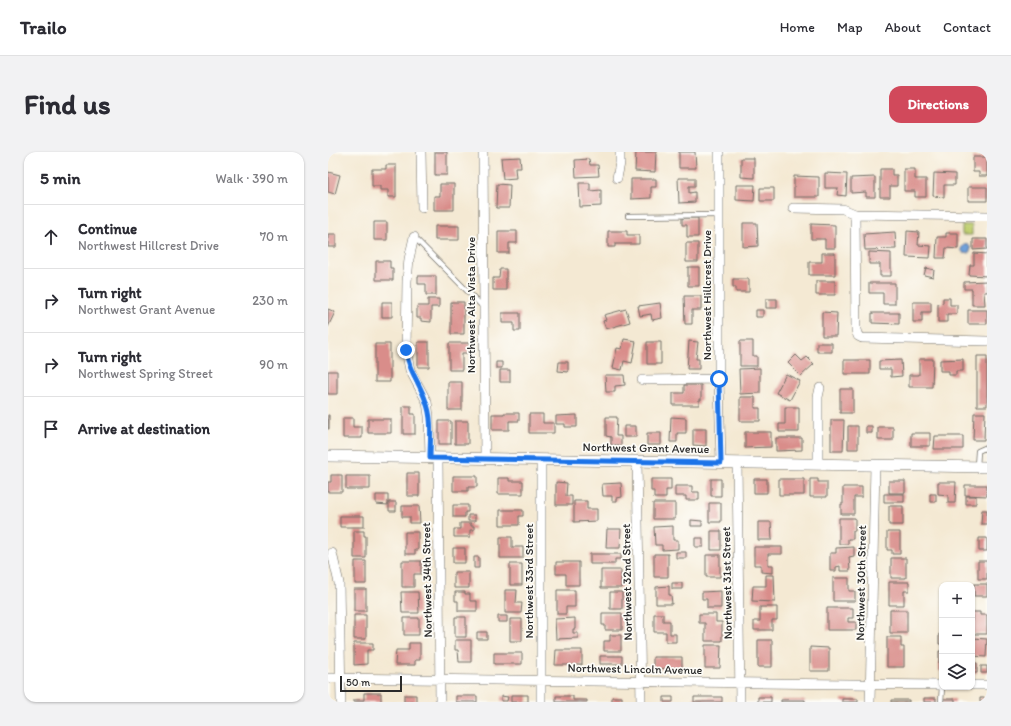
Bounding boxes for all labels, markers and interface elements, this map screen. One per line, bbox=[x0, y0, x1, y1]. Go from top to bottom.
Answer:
text: Trailo bbox=[20, 16, 67, 39]
text: Home bbox=[780, 19, 815, 36]
text: Map bbox=[837, 19, 863, 36]
text: About bbox=[885, 19, 921, 36]
text: Contact bbox=[943, 19, 991, 36]
button: Directions bbox=[889, 86, 987, 123]
text: Find us bbox=[24, 87, 111, 121]
text: 5 min bbox=[40, 168, 80, 188]
text: Walk · 390 m bbox=[216, 171, 288, 186]
text: Continue bbox=[78, 220, 137, 238]
icon: ahead bbox=[40, 226, 62, 248]
text: 70 m bbox=[260, 229, 288, 244]
street label: Northwest Hillcrest Drive bbox=[700, 230, 714, 360]
street label: Northwest Alta Vista Drive bbox=[464, 237, 478, 373]
text: Northwest Hillcrest Drive bbox=[78, 238, 219, 253]
text: Turn right bbox=[78, 284, 142, 302]
icon: right bbox=[40, 290, 62, 312]
text: 230 m bbox=[252, 293, 288, 308]
text: Northwest Grant Avenue bbox=[78, 302, 215, 317]
route end bbox=[397, 341, 415, 359]
text: Turn right bbox=[78, 348, 142, 366]
icon: right bbox=[40, 354, 62, 376]
text: 90 m bbox=[259, 357, 288, 372]
text: Northwest Spring Street bbox=[78, 366, 213, 381]
route start bbox=[710, 370, 728, 388]
icon: arrive bbox=[40, 418, 62, 440]
text: Arrive at destination bbox=[78, 420, 210, 438]
street label: Northwest Grant Avenue bbox=[583, 440, 710, 456]
street label: Northwest 34th Street bbox=[419, 522, 435, 638]
street label: Northwest 33rd Street bbox=[522, 523, 536, 639]
street label: Northwest 32nd Street bbox=[619, 523, 635, 641]
street label: Northwest 30th Street bbox=[853, 525, 869, 641]
street label: Northwest 31st Street bbox=[719, 526, 735, 640]
map controls bbox=[939, 582, 975, 690]
button: + bbox=[939, 582, 975, 618]
button: − bbox=[939, 618, 975, 654]
button: layers bbox=[939, 654, 975, 690]
street label: Northwest Lincoln Avenue bbox=[567, 661, 703, 677]
scale bar bbox=[340, 674, 402, 693]
text: 50 m bbox=[346, 676, 370, 689]

